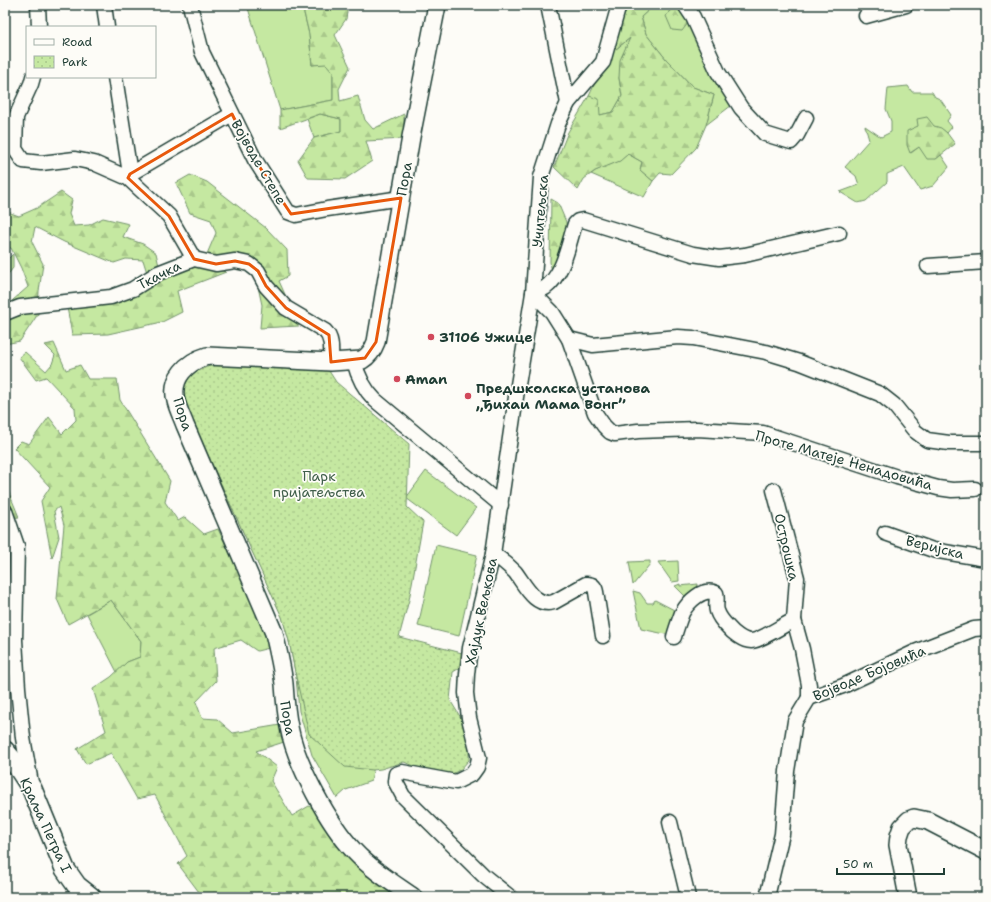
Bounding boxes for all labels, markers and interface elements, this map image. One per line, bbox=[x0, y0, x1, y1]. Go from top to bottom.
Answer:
legend bbox=[26, 26, 156, 78]
text: Road bbox=[62, 34, 93, 50]
text: Park bbox=[62, 54, 88, 70]
street label: Војводе Степе bbox=[227, 116, 291, 208]
street label: Пора bbox=[392, 160, 416, 197]
street label: Учитељска bbox=[528, 174, 552, 248]
street label: Ткачка bbox=[134, 256, 184, 294]
place label: 31106 Ужице bbox=[439, 328, 533, 346]
marker: 31106 Ужице bbox=[426, 332, 436, 342]
place label: Aman bbox=[405, 370, 447, 388]
marker: Aman bbox=[392, 374, 402, 384]
place label: Предшколска установа „Ђихаи Мама Вонг” bbox=[476, 379, 650, 413]
marker: Предшколска установа „Ђихаи Мама Вонг” bbox=[463, 391, 473, 401]
street label: Пора bbox=[169, 395, 197, 433]
street label: Проте Матеје Ненадовића bbox=[753, 426, 935, 494]
park label: Парк пријатељства bbox=[273, 467, 365, 501]
street label: Острошка bbox=[771, 512, 804, 583]
street label: Веријска bbox=[904, 531, 966, 563]
street label: Хајдук Вељкова bbox=[461, 556, 501, 666]
street label: Војводе Бојовића bbox=[810, 641, 928, 705]
street label: Пора bbox=[276, 700, 300, 737]
street label: Краља Петра I bbox=[16, 775, 76, 876]
scale bar bbox=[837, 850, 944, 876]
text: 50 m bbox=[843, 856, 873, 872]

